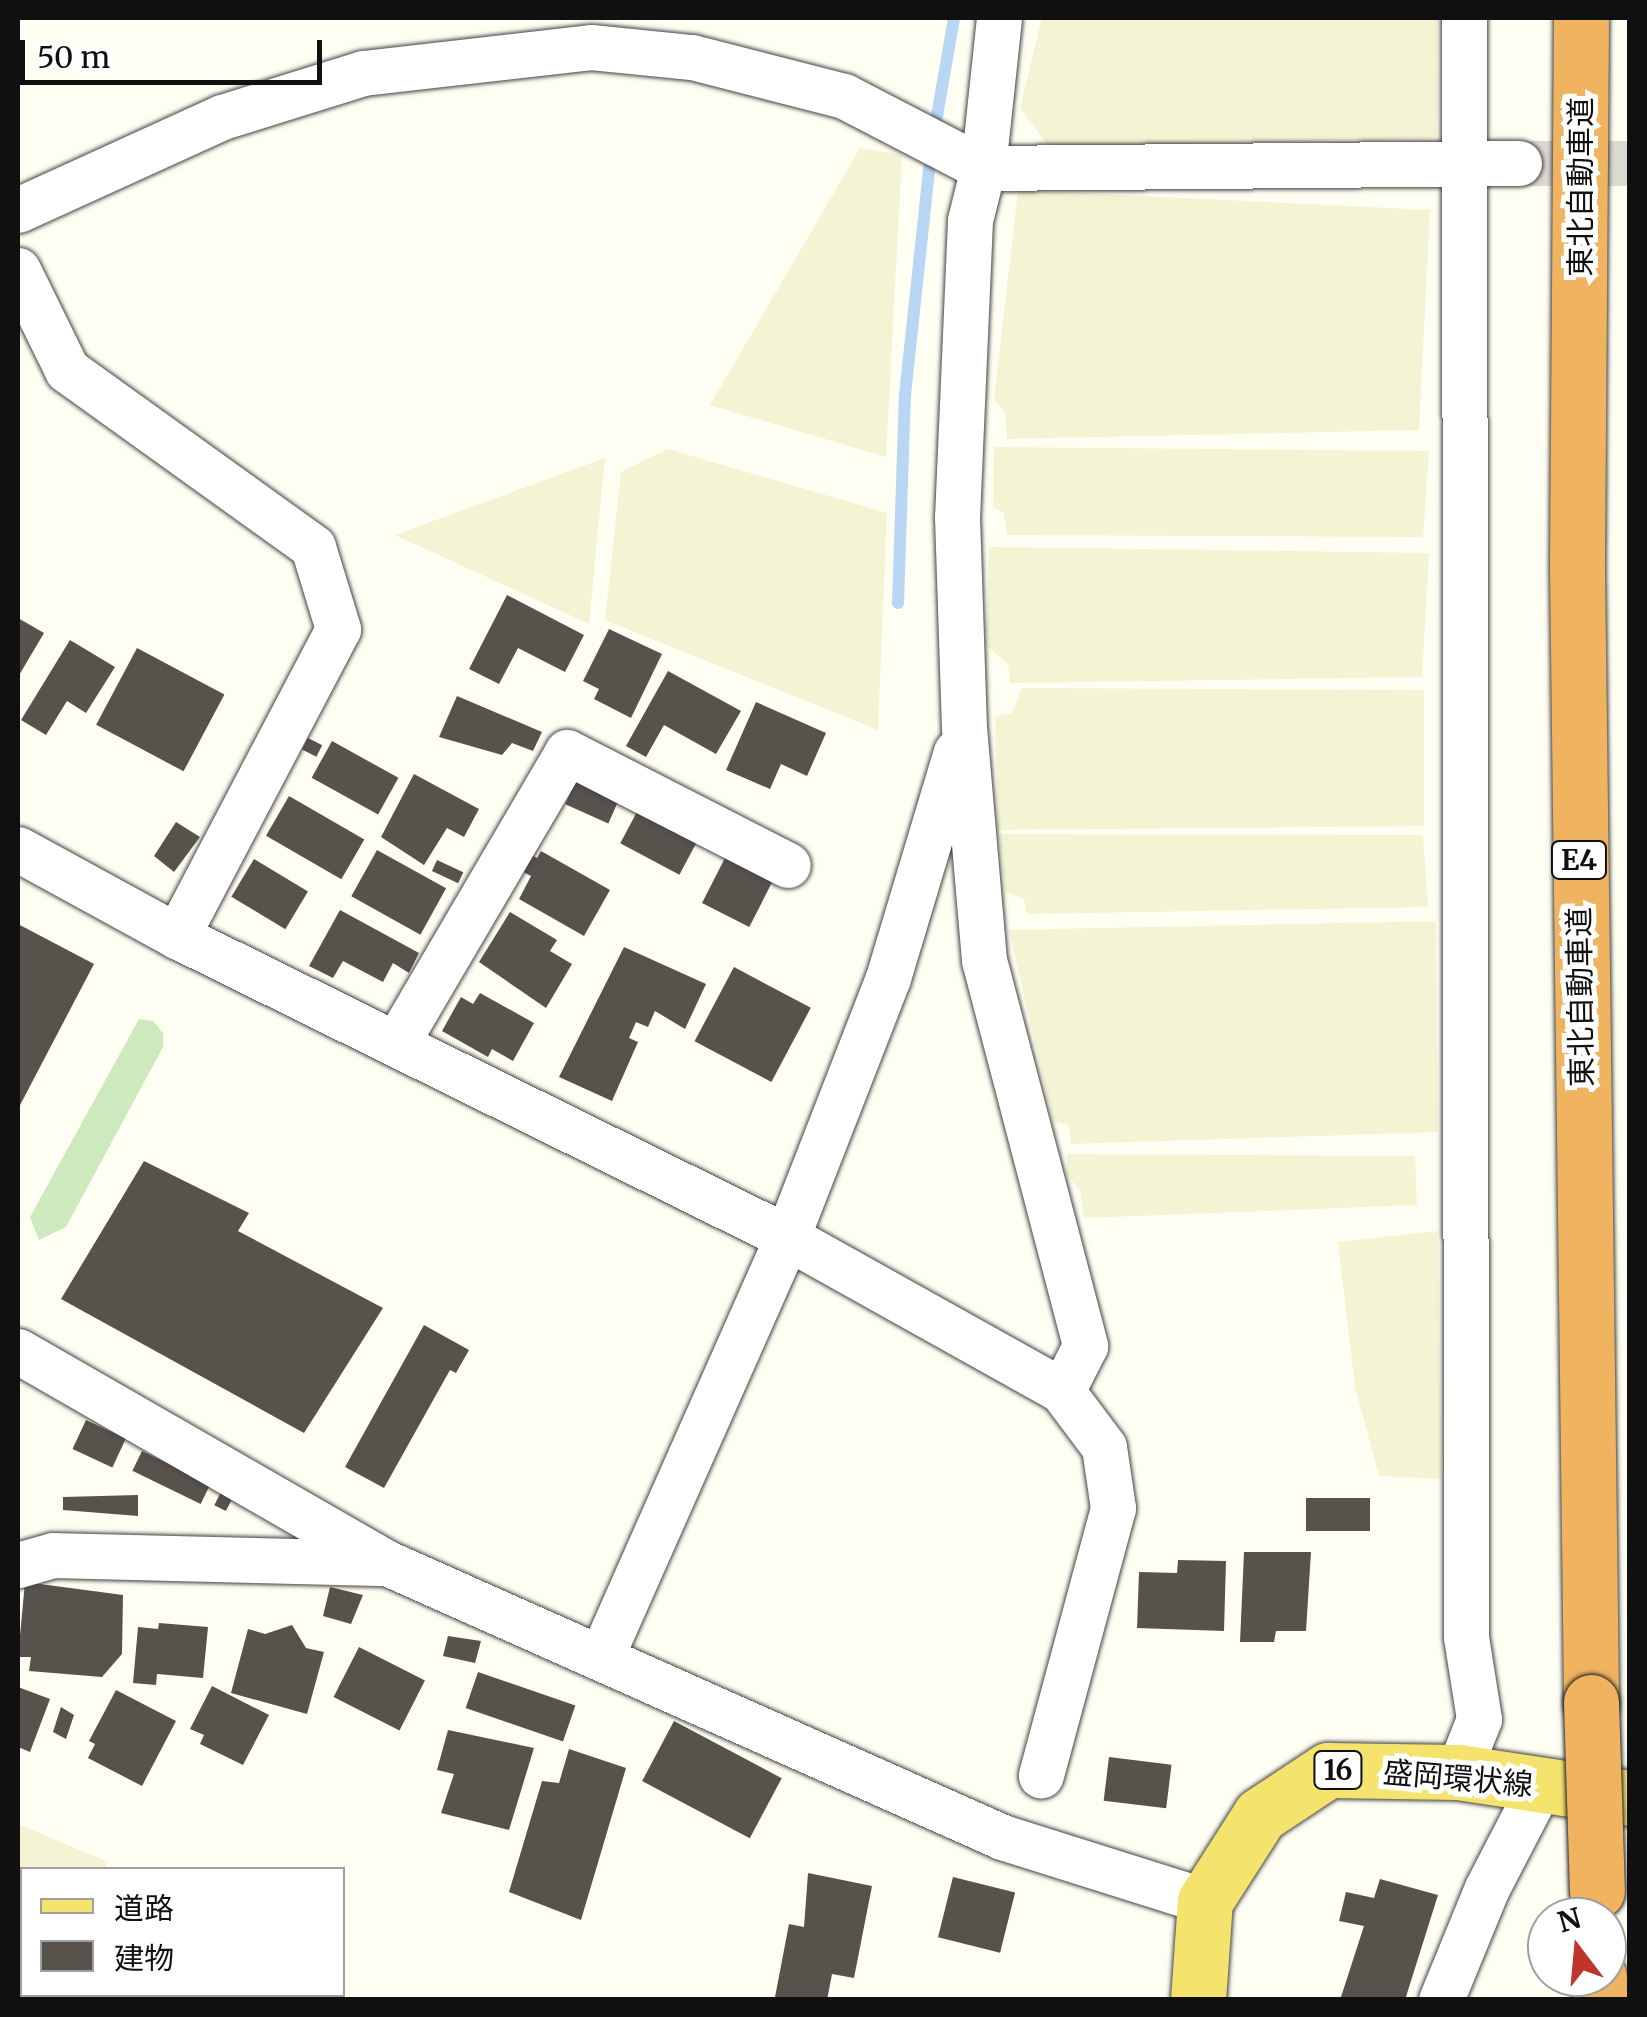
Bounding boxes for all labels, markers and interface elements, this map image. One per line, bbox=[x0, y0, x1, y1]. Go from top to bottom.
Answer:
scale bar bbox=[25, 20, 328, 82]
text: 50 m bbox=[37, 38, 110, 76]
street label: 東北自動車道 bbox=[1562, 97, 1598, 277]
road number: E4 bbox=[1549, 837, 1609, 883]
street label: 東北自動車道 bbox=[1560, 907, 1600, 1087]
road number: 16 bbox=[1313, 1747, 1363, 1793]
street label: 盛岡環状線 bbox=[1382, 1754, 1534, 1802]
legend bbox=[20, 1867, 345, 1997]
text: 道路 bbox=[114, 1889, 174, 1927]
north arrow bbox=[1527, 1897, 1627, 1997]
text: N bbox=[1554, 1900, 1585, 1940]
text: 建物 bbox=[114, 1939, 174, 1977]

